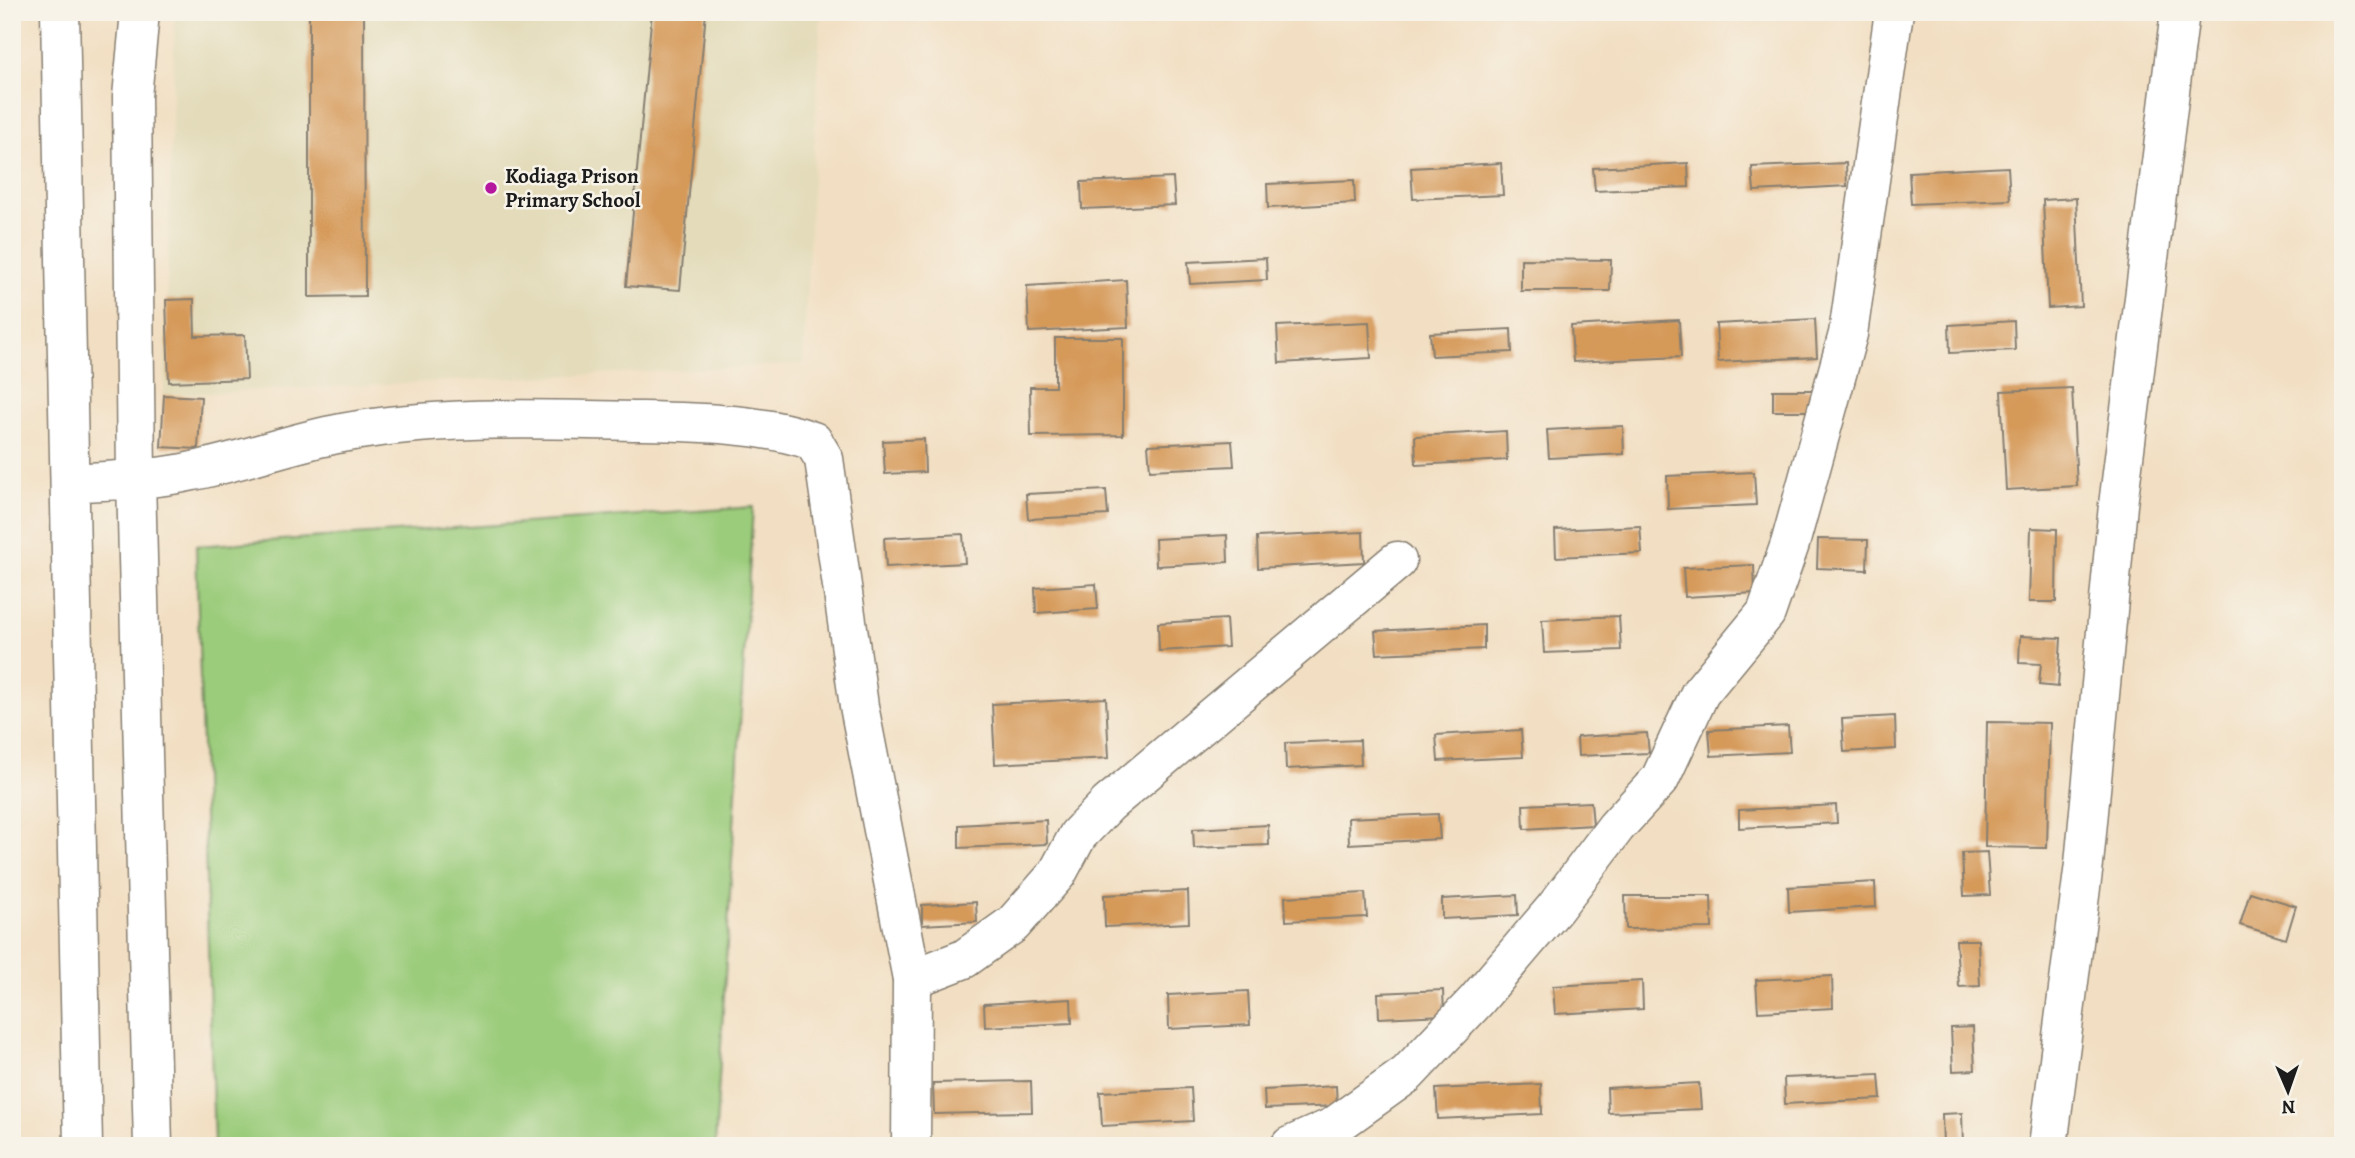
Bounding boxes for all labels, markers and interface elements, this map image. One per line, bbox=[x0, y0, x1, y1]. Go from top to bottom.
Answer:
place label: Kodiaga Prison Primary School bbox=[505, 162, 641, 214]
marker: Kodiaga Prison Primary School bbox=[483, 180, 499, 196]
north arrow bbox=[2254, 1056, 2324, 1126]
text: N bbox=[2281, 1094, 2296, 1120]

